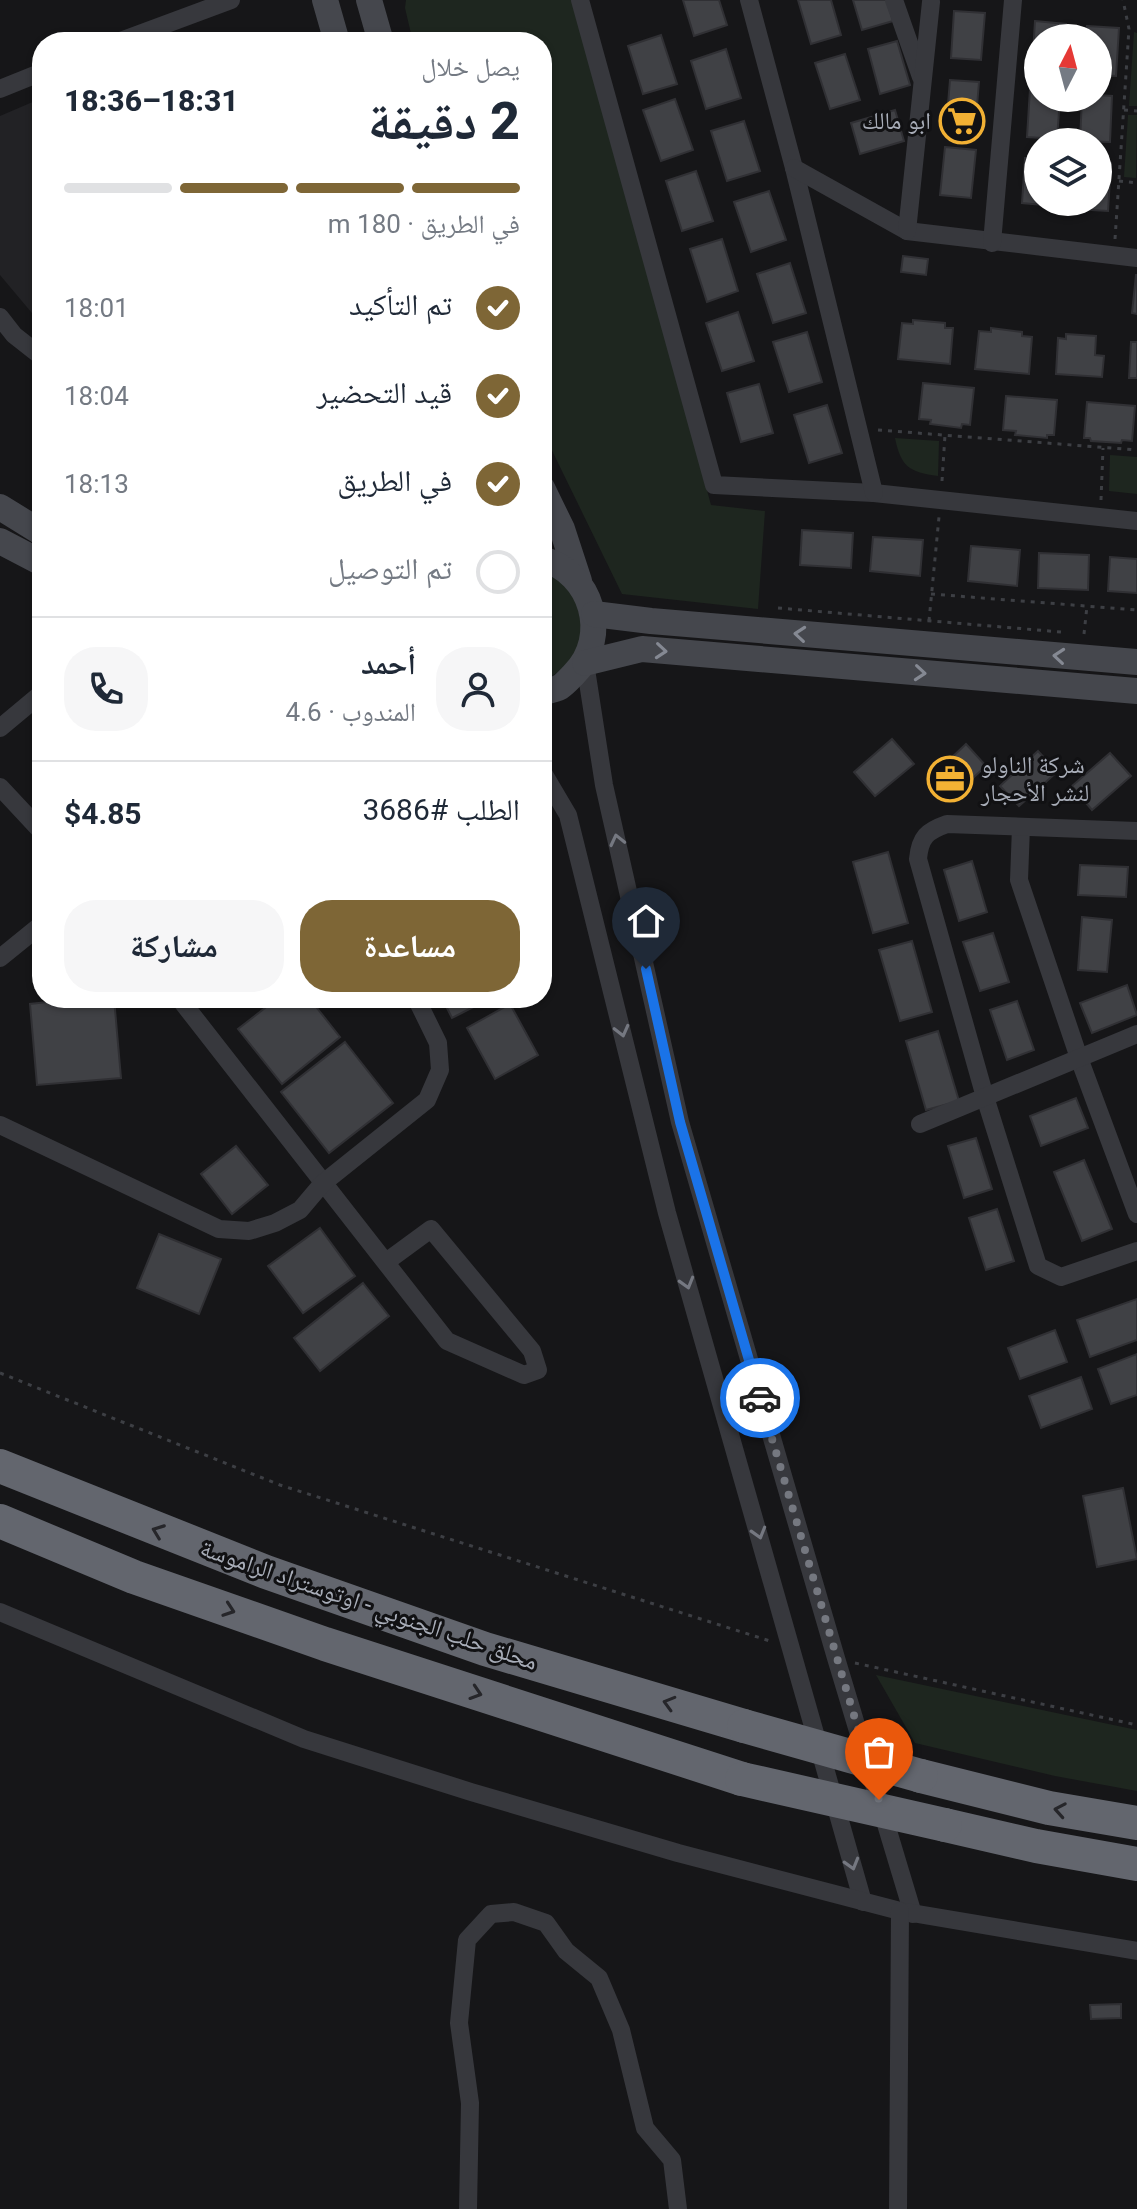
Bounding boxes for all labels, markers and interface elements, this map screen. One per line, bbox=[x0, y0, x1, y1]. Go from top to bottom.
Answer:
north arrow bbox=[1024, 24, 1112, 112]
map controls bbox=[1024, 24, 1112, 216]
text: يصل خلال bbox=[421, 52, 520, 82]
text: 18:31–18:36 bbox=[64, 83, 239, 118]
text: 2 دقيقة bbox=[368, 91, 520, 152]
supermarket icon: ابو مالك bbox=[938, 97, 986, 145]
place label: ابو مالك bbox=[862, 107, 931, 135]
button: layers bbox=[1024, 128, 1112, 216]
text: في الطريق · 180 m bbox=[328, 209, 520, 239]
icon: check bbox=[476, 286, 520, 330]
text: تم التأكيد bbox=[349, 287, 452, 322]
text: 18:01 bbox=[64, 293, 129, 323]
icon: check bbox=[476, 374, 520, 418]
text: قيد التحضير bbox=[316, 375, 452, 410]
text: 18:04 bbox=[64, 381, 129, 411]
icon: check bbox=[476, 462, 520, 506]
text: في الطريق bbox=[337, 463, 452, 498]
text: 18:13 bbox=[64, 469, 129, 499]
text: تم التوصيل bbox=[328, 551, 452, 586]
one-way arrow bbox=[793, 626, 806, 643]
one-way arrow bbox=[655, 642, 668, 659]
text: أحمد bbox=[361, 646, 416, 681]
button: phone bbox=[64, 647, 148, 731]
button: person bbox=[436, 647, 520, 731]
one-way arrow bbox=[1052, 648, 1065, 665]
one-way arrow bbox=[914, 664, 927, 681]
text: المندوب · 4.6 bbox=[286, 697, 416, 727]
place label: شركة الناولو لنشر الأحجار bbox=[980, 751, 1089, 807]
office icon: شركة الناولو لنشر الأحجار bbox=[926, 755, 974, 803]
text: الطلب #3686 bbox=[362, 792, 520, 827]
text: $4.85 bbox=[64, 796, 142, 831]
one-way arrow bbox=[609, 834, 626, 848]
pin bbox=[612, 887, 680, 969]
icon: home bbox=[624, 899, 668, 943]
button: مشاركة bbox=[64, 900, 284, 992]
button: مساعدة bbox=[300, 900, 520, 992]
one-way arrow bbox=[613, 1024, 630, 1037]
one-way arrow bbox=[678, 1275, 694, 1289]
courier bbox=[720, 1358, 800, 1438]
icon: car bbox=[738, 1376, 782, 1420]
one-way arrow bbox=[152, 1524, 166, 1541]
one-way arrow bbox=[749, 1525, 766, 1539]
street label: محلق حلب الجنوبي - اوتوستراد الراموسة bbox=[195, 1534, 541, 1681]
one-way arrow bbox=[221, 1601, 235, 1617]
one-way arrow bbox=[468, 1684, 482, 1700]
one-way arrow bbox=[663, 1696, 676, 1712]
pin bbox=[845, 1718, 913, 1800]
icon: bag bbox=[857, 1730, 901, 1774]
one-way arrow bbox=[1053, 1802, 1067, 1819]
one-way arrow bbox=[843, 1856, 859, 1870]

